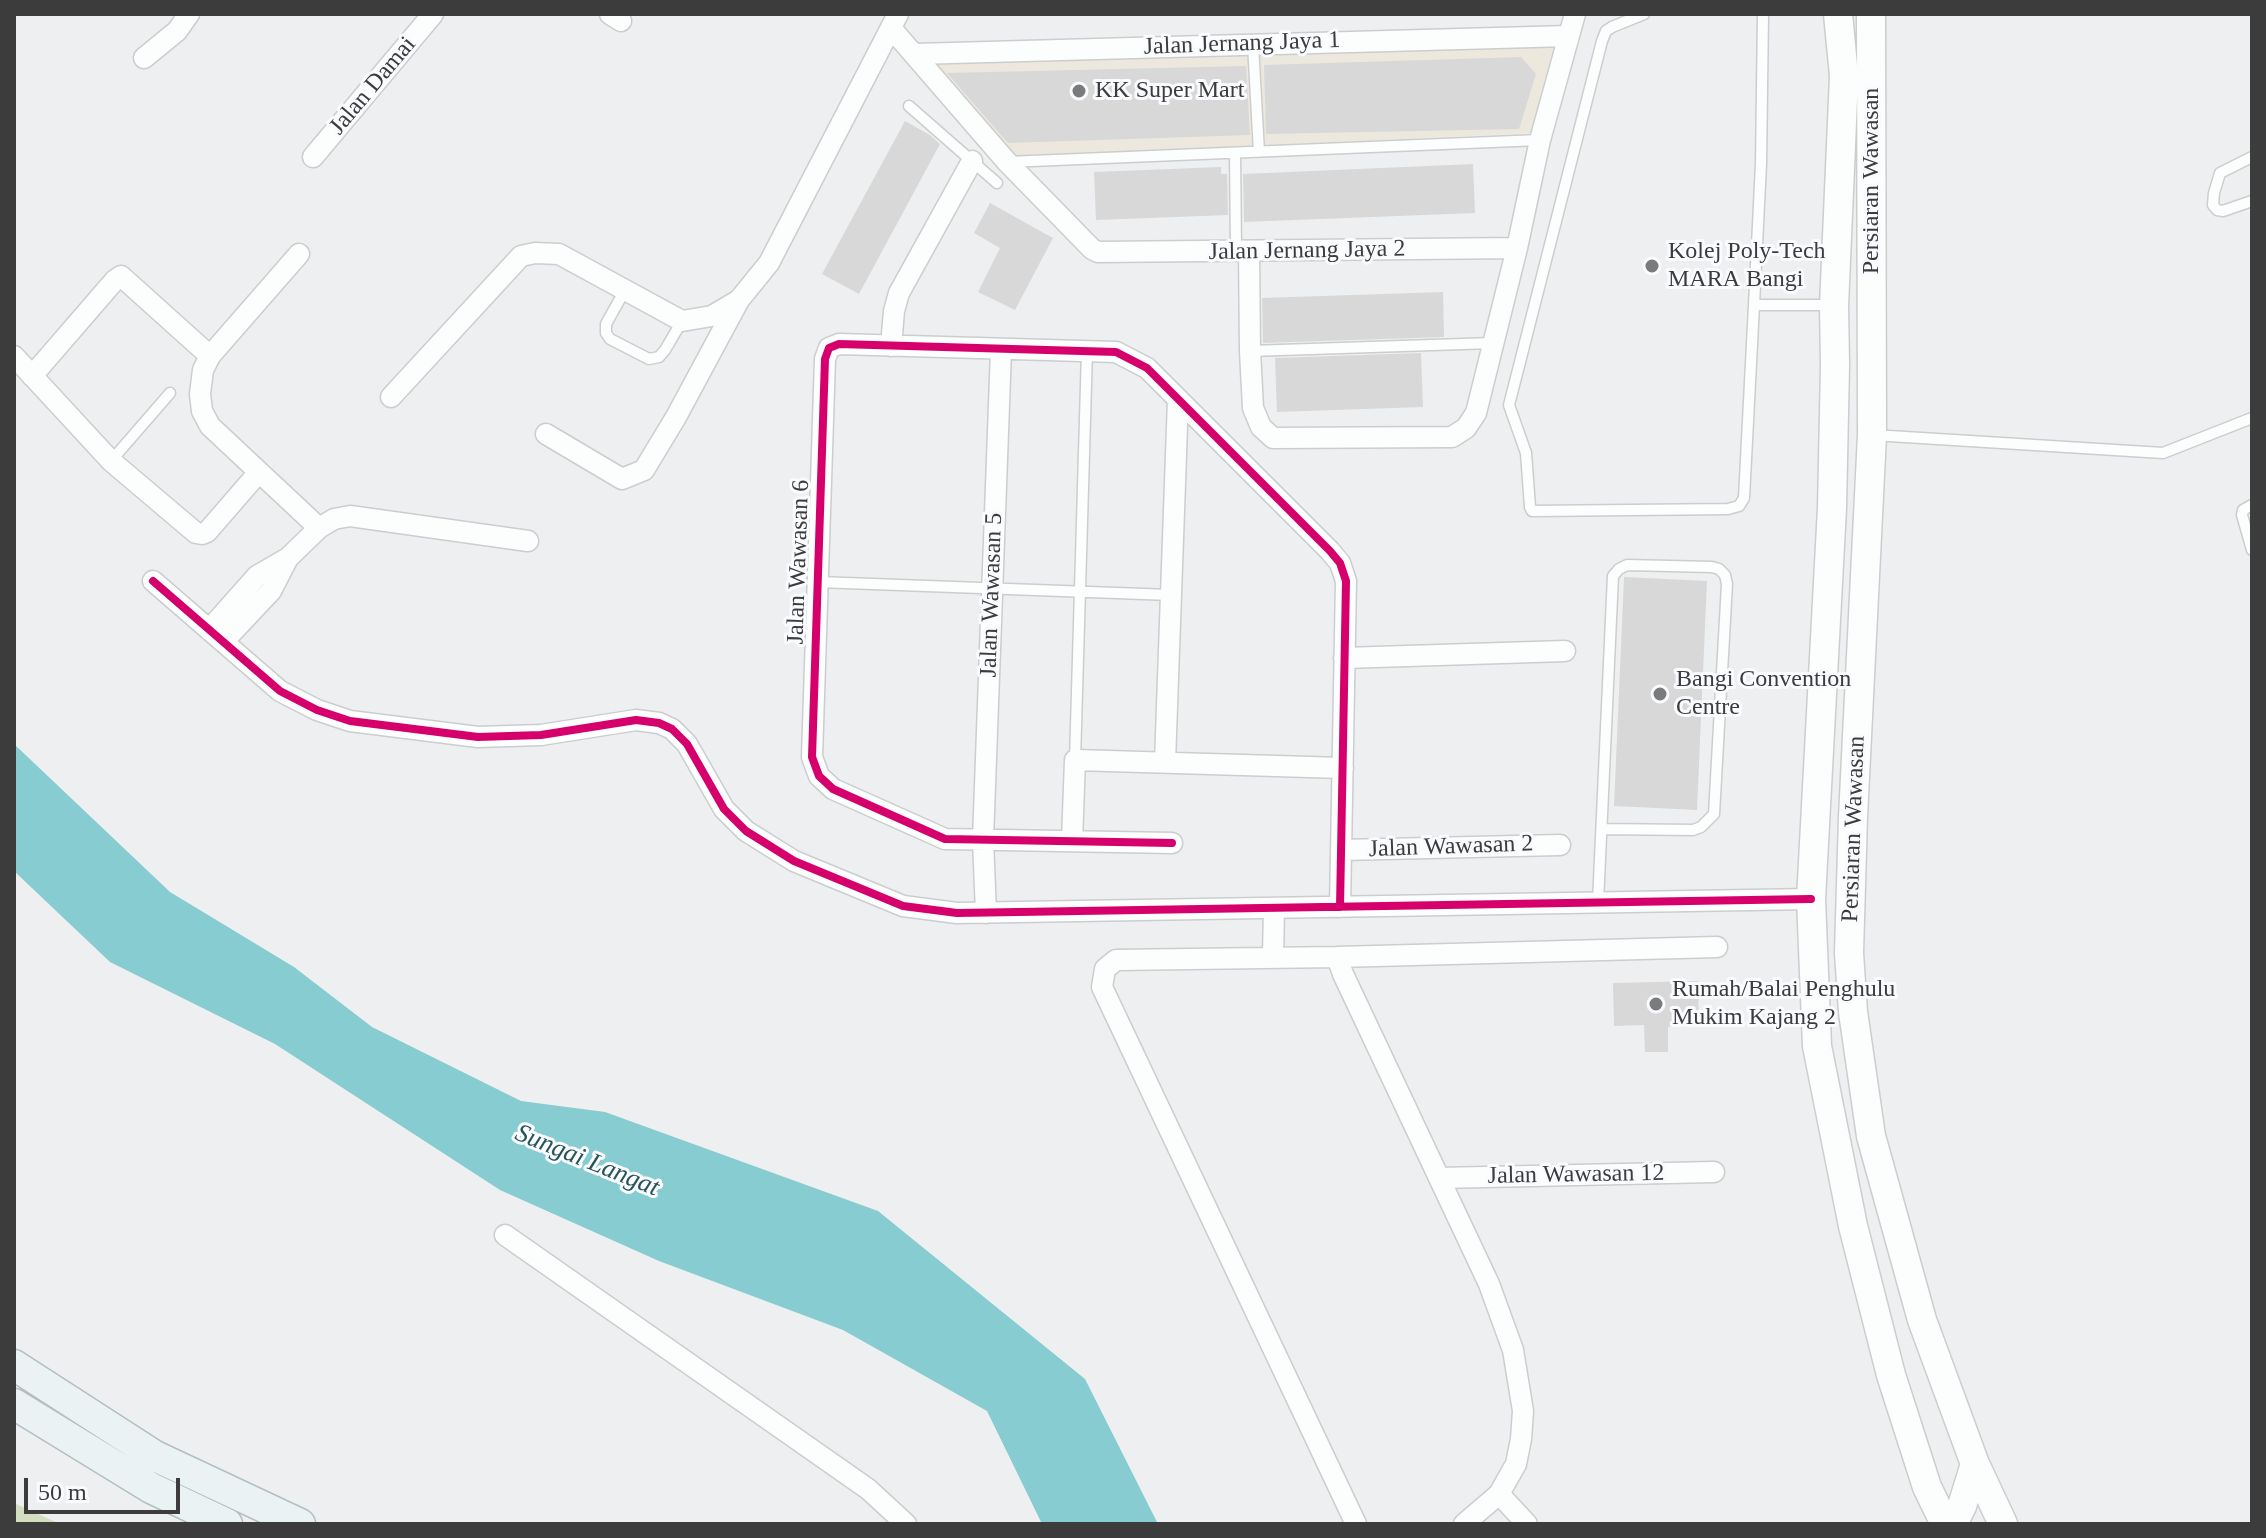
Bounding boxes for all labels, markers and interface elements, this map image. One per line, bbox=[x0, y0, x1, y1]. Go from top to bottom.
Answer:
street label: Jalan Jernang Jaya 1 bbox=[1143, 26, 1341, 62]
street label: Jalan Damai bbox=[324, 31, 422, 141]
place label: KK Super Mart bbox=[1095, 77, 1244, 105]
marker: KK Super Mart bbox=[1070, 82, 1088, 100]
street label: Persiaran Wawasan bbox=[1858, 88, 1886, 274]
street label: Jalan Jernang Jaya 2 bbox=[1208, 235, 1406, 267]
place label: Kolej Poly-Tech MARA Bangi bbox=[1668, 238, 1826, 294]
marker: Kolej Poly-Tech MARA Bangi bbox=[1643, 257, 1661, 275]
street label: Jalan Wawasan 6 bbox=[782, 479, 816, 645]
street label: Jalan Wawasan 5 bbox=[975, 512, 1009, 678]
place label: Bangi Convention Centre bbox=[1676, 666, 1851, 722]
marker: Bangi Convention Centre bbox=[1651, 685, 1669, 703]
street label: Persiaran Wawasan bbox=[1836, 735, 1872, 923]
street label: Jalan Wawasan 2 bbox=[1368, 830, 1534, 864]
place label: Rumah/Balai Penghulu Mukim Kajang 2 bbox=[1672, 976, 1895, 1032]
marker: Rumah/Balai Penghulu Mukim Kajang 2 bbox=[1647, 995, 1665, 1013]
water label: Sungai Langat bbox=[511, 1118, 663, 1204]
street label: Jalan Wawasan 12 bbox=[1487, 1159, 1665, 1191]
scale bar bbox=[28, 1462, 184, 1512]
text: 50 m bbox=[38, 1479, 87, 1505]

